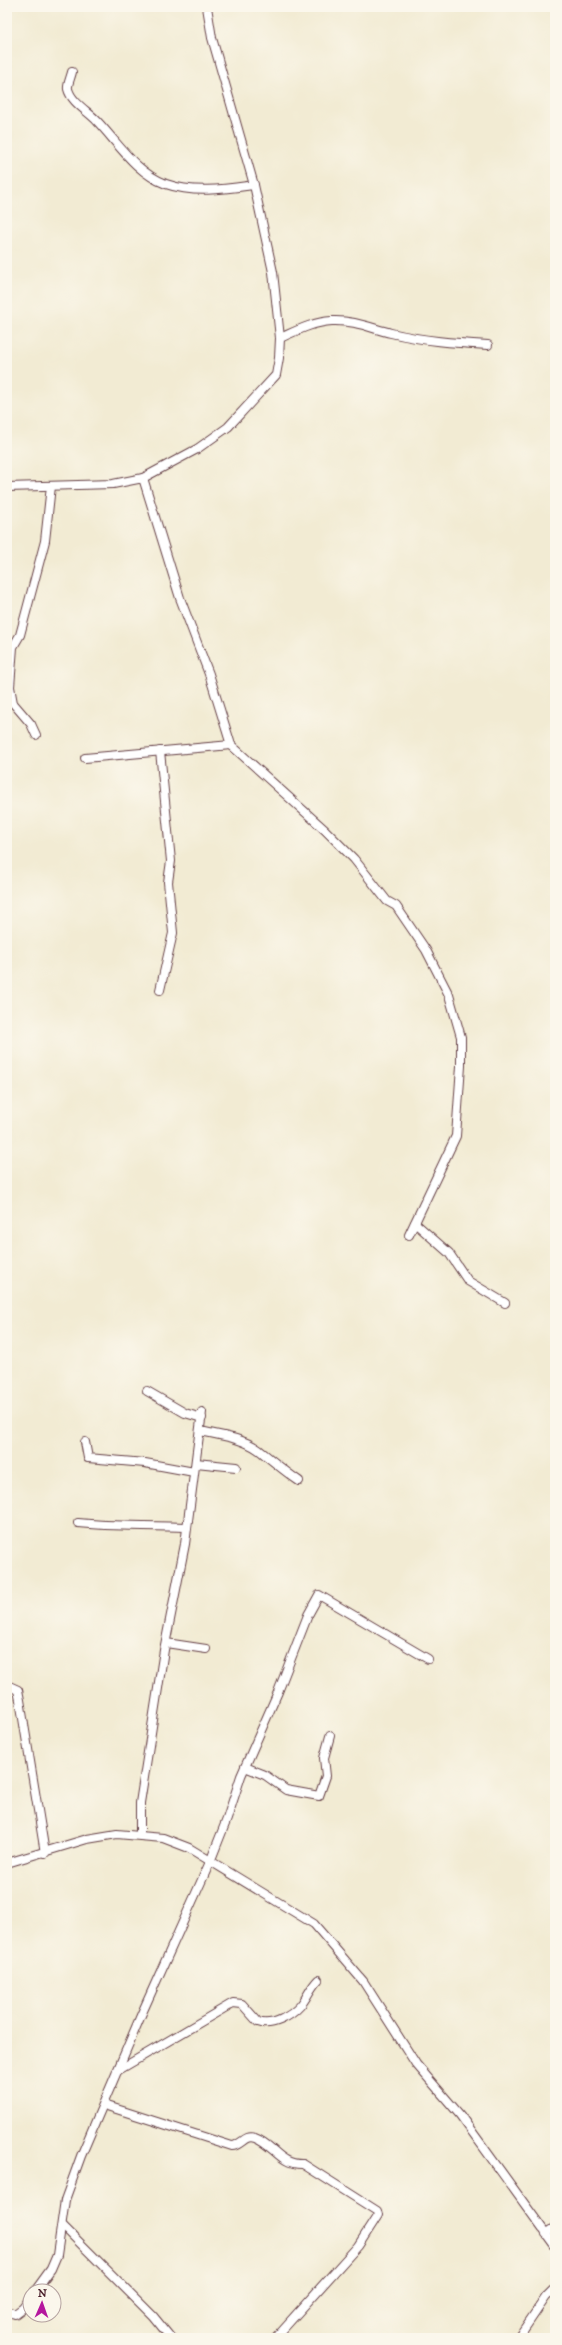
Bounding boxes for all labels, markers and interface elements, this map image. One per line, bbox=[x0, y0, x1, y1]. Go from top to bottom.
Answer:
north arrow bbox=[22, 2283, 62, 2323]
text: N bbox=[38, 2287, 47, 2301]

